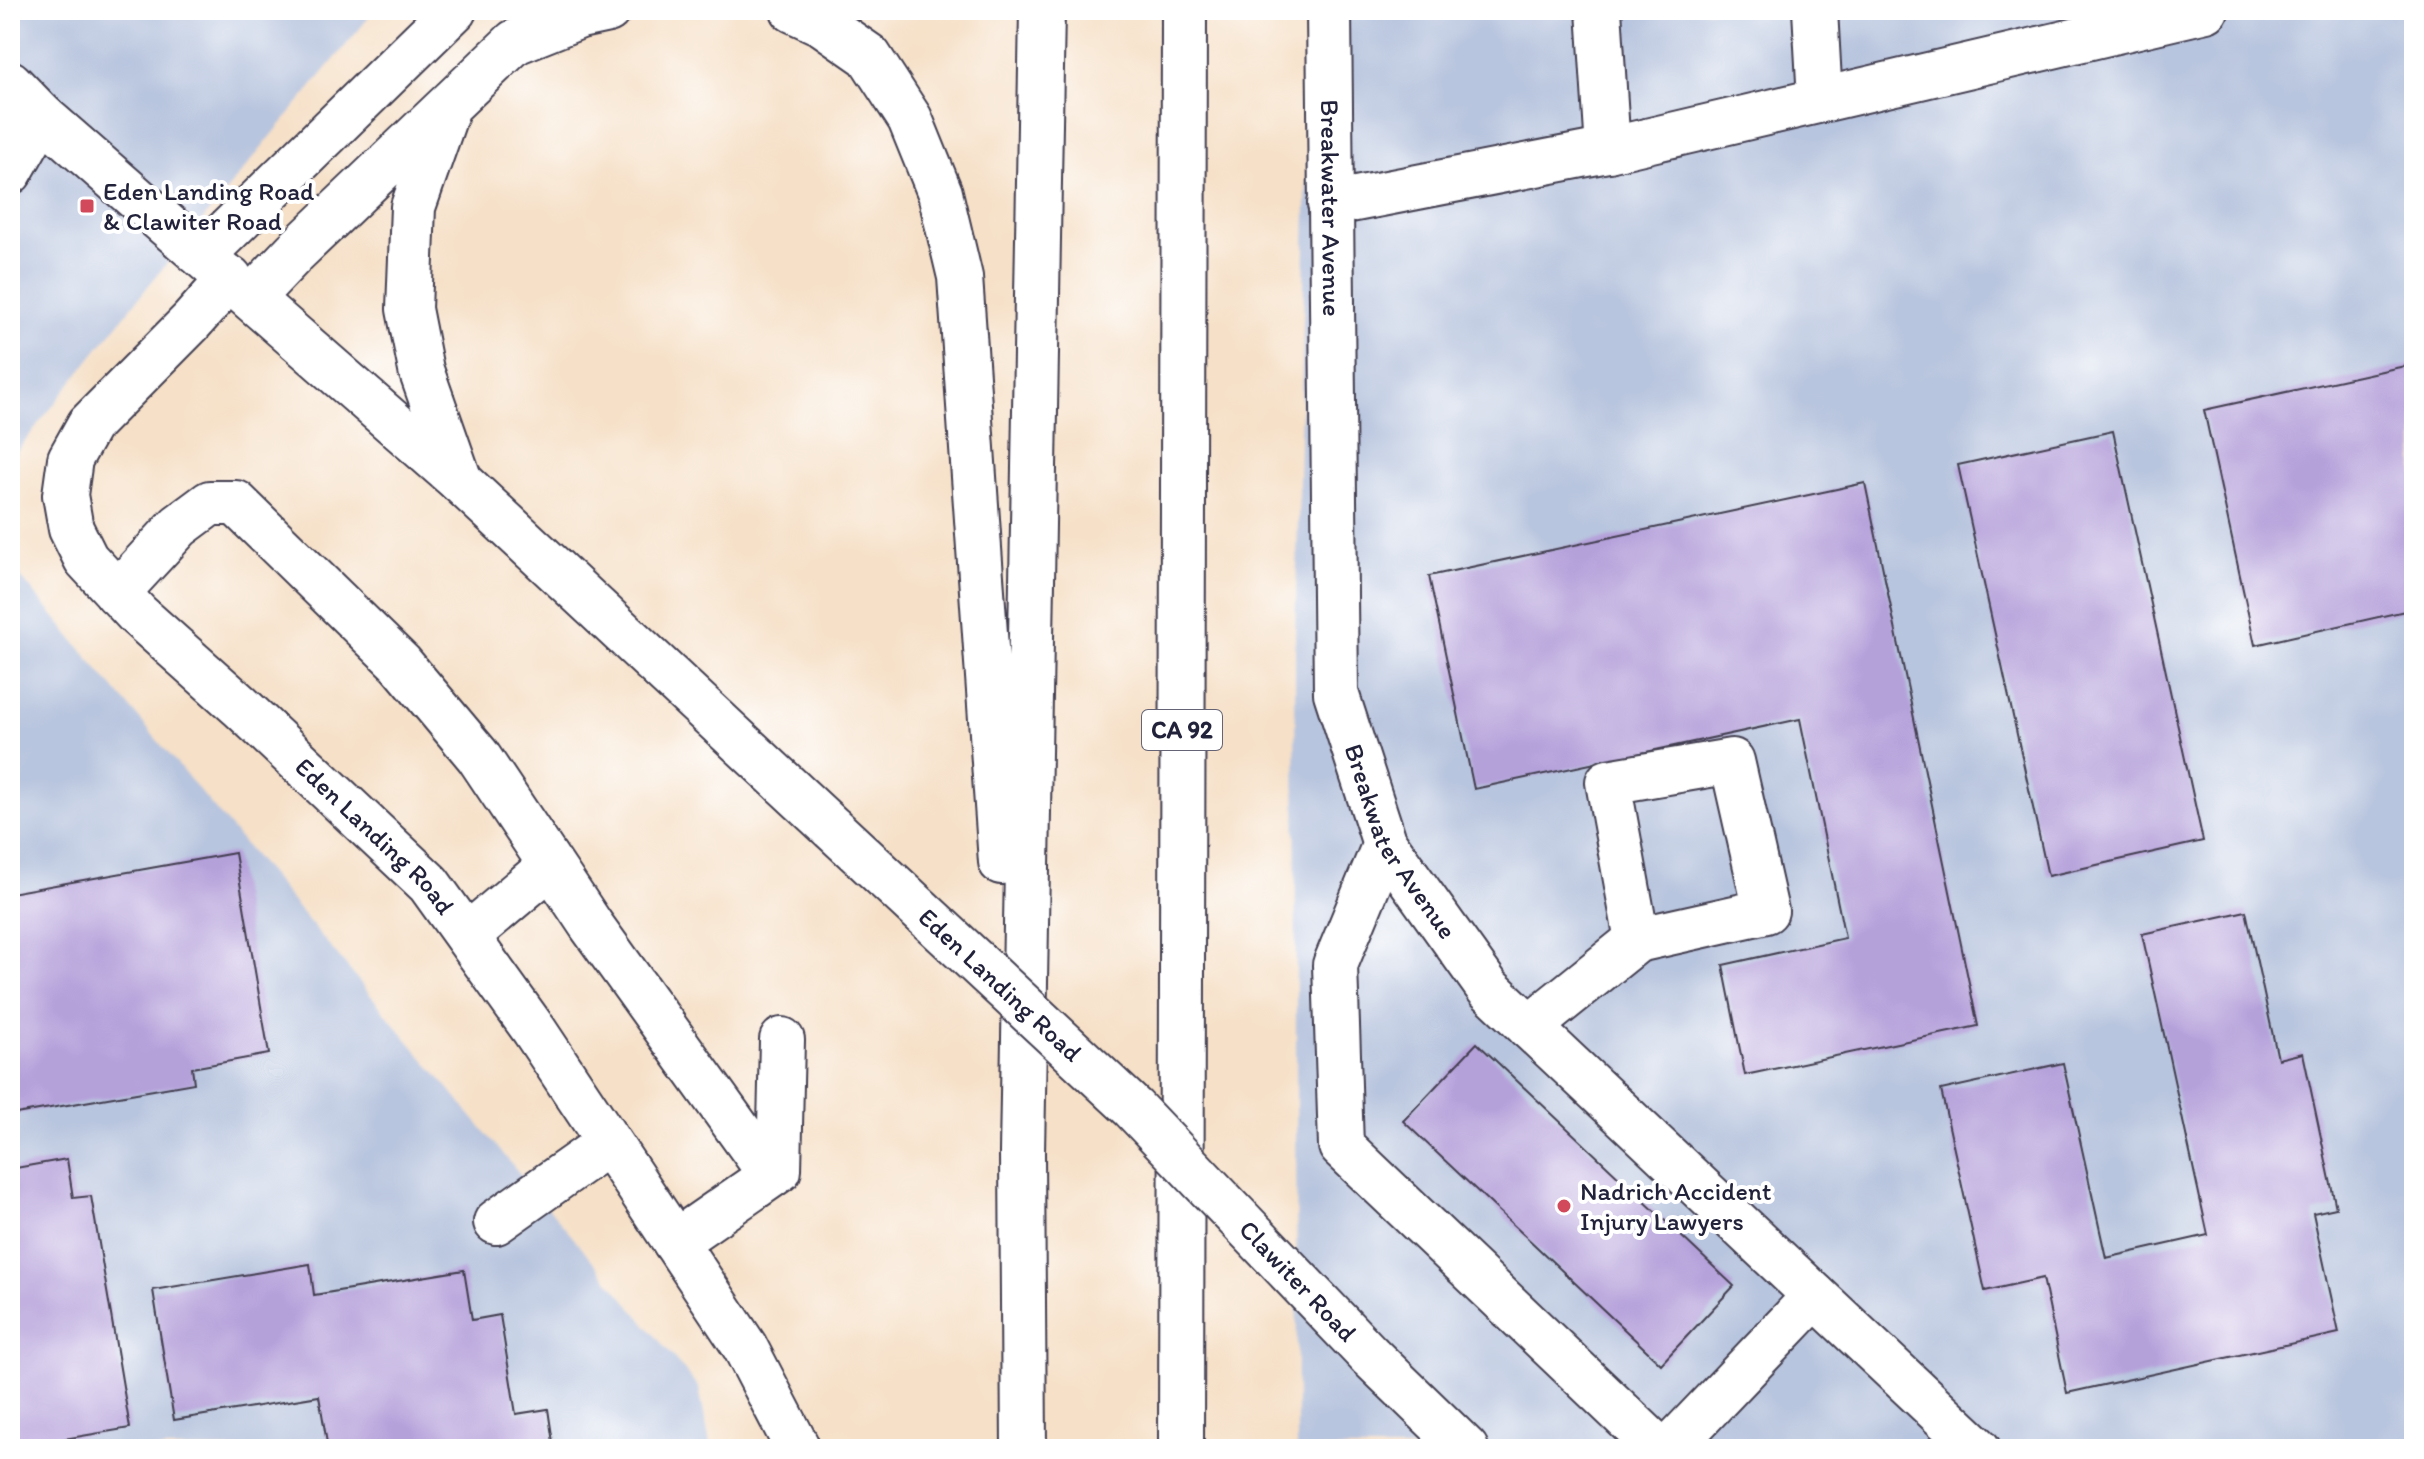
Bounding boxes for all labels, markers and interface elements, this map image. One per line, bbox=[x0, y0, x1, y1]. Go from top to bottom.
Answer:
street label: Breakwater Avenue bbox=[1314, 99, 1348, 317]
place label: Eden Landing Road & Clawiter Road bbox=[103, 175, 315, 237]
marker: Eden Landing Road & Clawiter Road bbox=[78, 197, 96, 215]
road number: CA 92 bbox=[1142, 710, 1222, 750]
street label: Breakwater Avenue bbox=[1338, 740, 1464, 945]
street label: Eden Landing Road bbox=[289, 751, 462, 921]
street label: Eden Landing Road bbox=[912, 901, 1089, 1069]
place label: Nadrich Accident Injury Lawyers bbox=[1580, 1175, 1772, 1237]
marker: Nadrich Accident Injury Lawyers bbox=[1555, 1197, 1573, 1215]
street label: Clawiter Road bbox=[1233, 1213, 1364, 1348]

